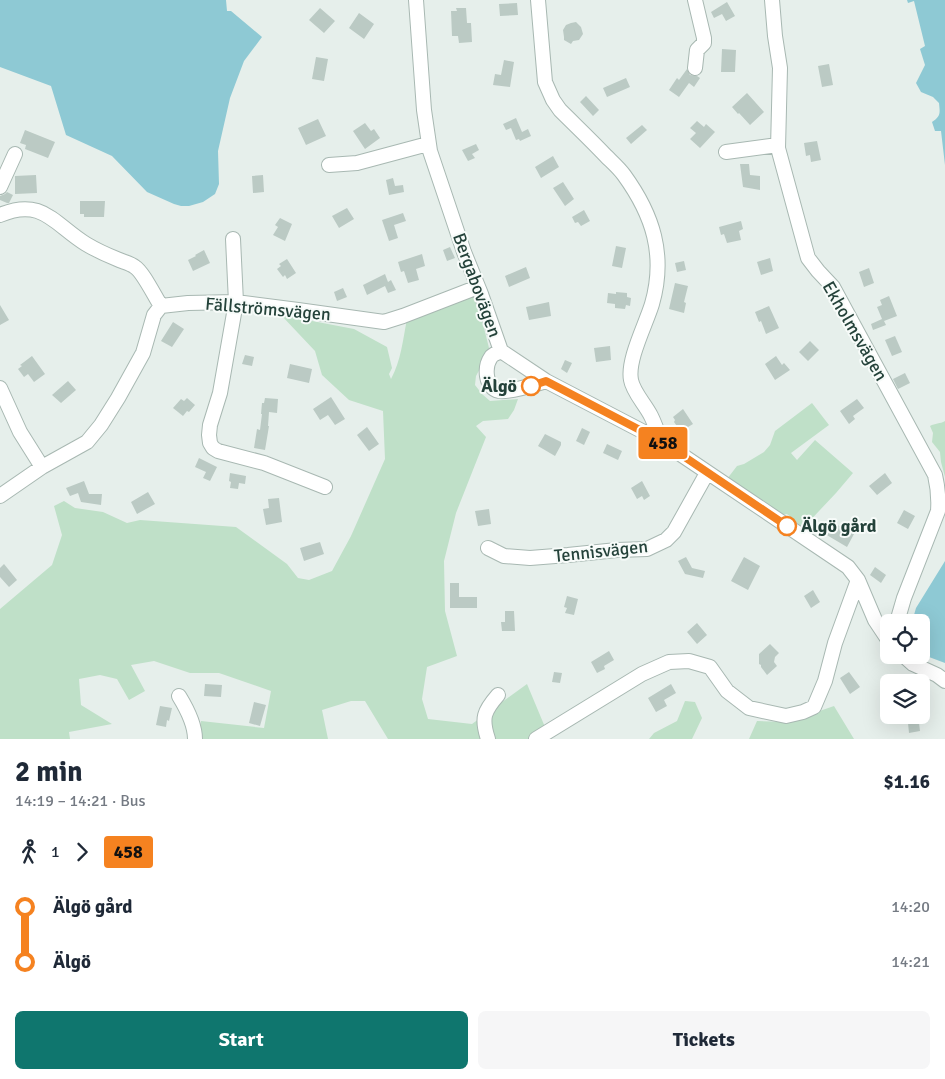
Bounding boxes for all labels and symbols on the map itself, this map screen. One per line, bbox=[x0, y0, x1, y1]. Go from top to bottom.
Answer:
street label: Bergabovägen bbox=[448, 230, 506, 340]
street label: Ekholmsvägen bbox=[818, 277, 892, 385]
street label: Fällströmsvägen bbox=[204, 293, 332, 325]
place label: Älgö bbox=[481, 375, 517, 397]
marker: Älgö bbox=[521, 376, 541, 396]
line badge: 458 bbox=[634, 427, 692, 459]
place label: Älgö gård bbox=[801, 515, 877, 537]
marker: Älgö gård bbox=[777, 516, 797, 536]
street label: Tennisvägen bbox=[553, 535, 649, 567]

